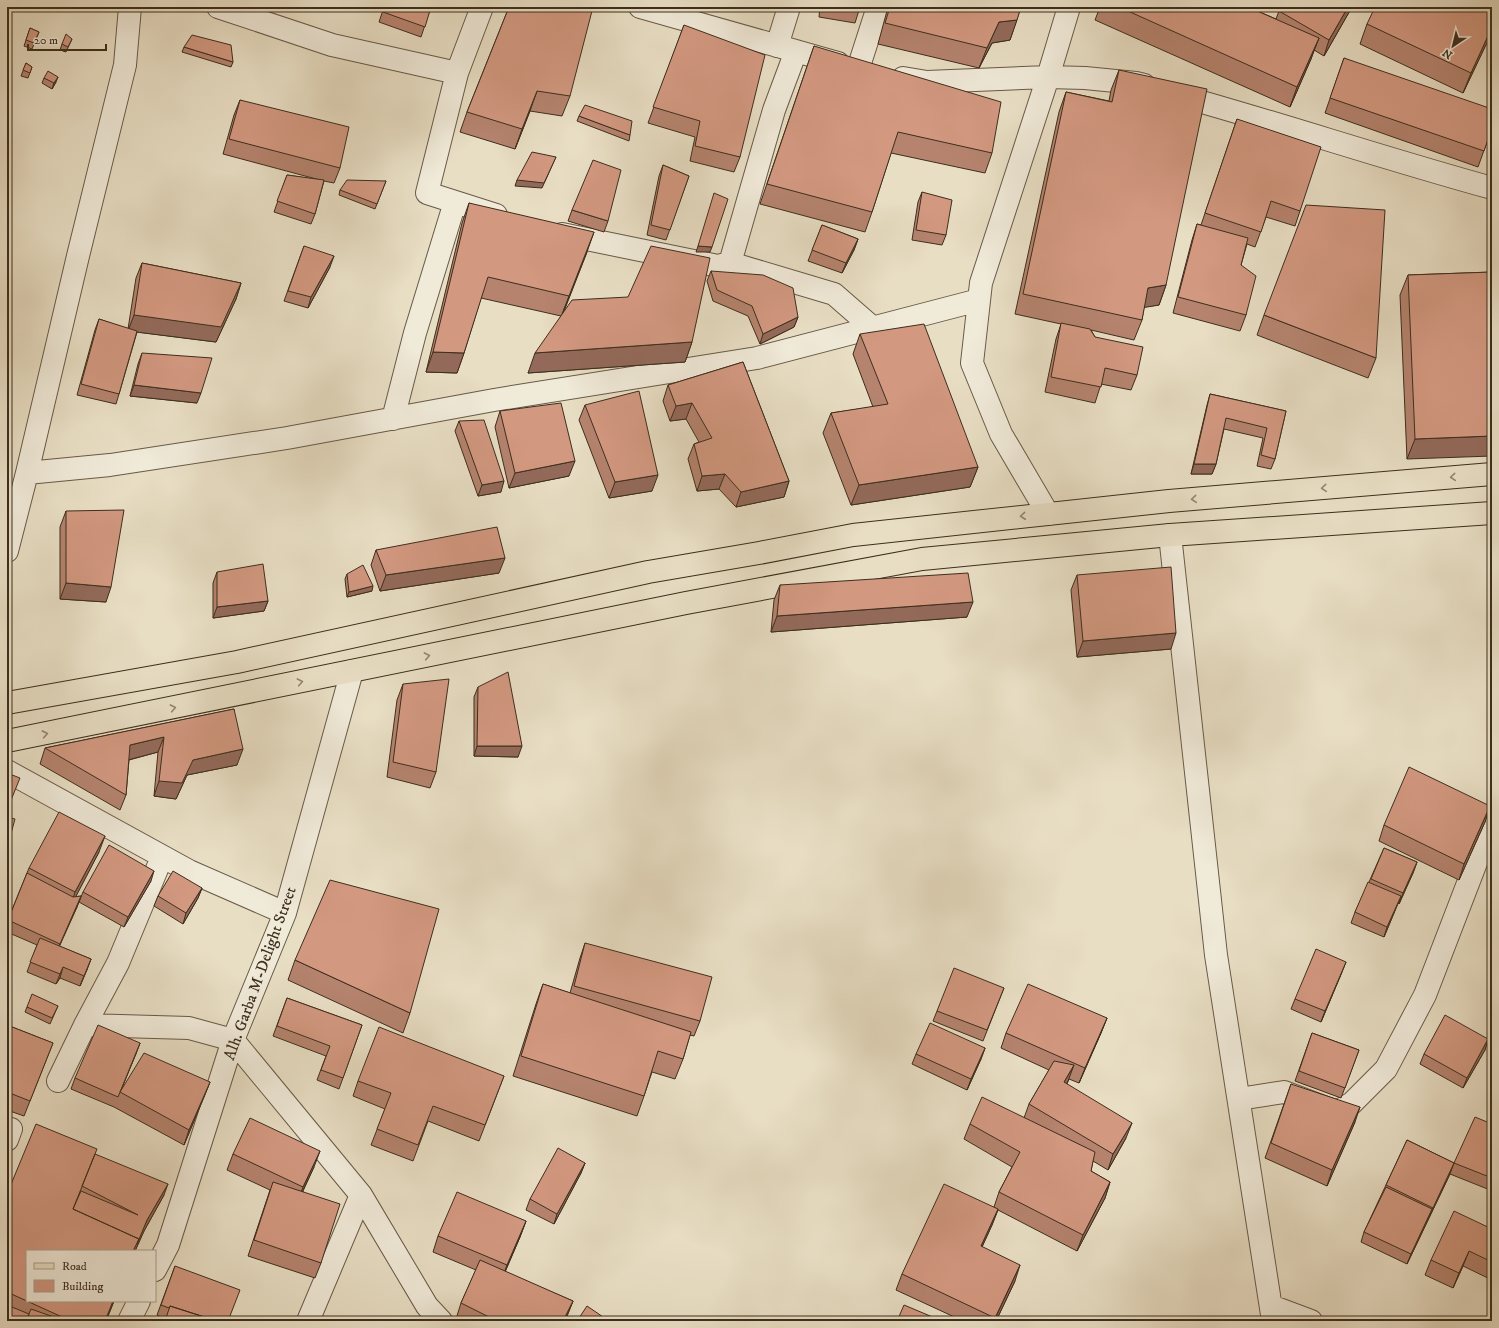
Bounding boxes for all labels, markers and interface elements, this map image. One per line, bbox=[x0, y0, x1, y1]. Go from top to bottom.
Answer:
scale bar bbox=[28, 26, 106, 52]
north arrow bbox=[1433, 26, 1473, 66]
text: 20 m bbox=[34, 33, 58, 48]
text: N bbox=[1440, 45, 1456, 62]
one-way arrow bbox=[1450, 473, 1456, 482]
one-way arrow bbox=[1321, 484, 1327, 493]
one-way arrow bbox=[1191, 494, 1197, 503]
one-way arrow bbox=[1020, 512, 1026, 521]
one-way arrow bbox=[424, 652, 431, 661]
one-way arrow bbox=[297, 678, 303, 687]
one-way arrow bbox=[169, 704, 176, 712]
one-way arrow bbox=[42, 730, 48, 738]
street label: Alh. Garba M-Delight Street bbox=[219, 884, 301, 1063]
legend bbox=[26, 1250, 156, 1302]
text: Road bbox=[62, 1259, 87, 1274]
text: Building bbox=[62, 1279, 103, 1294]

